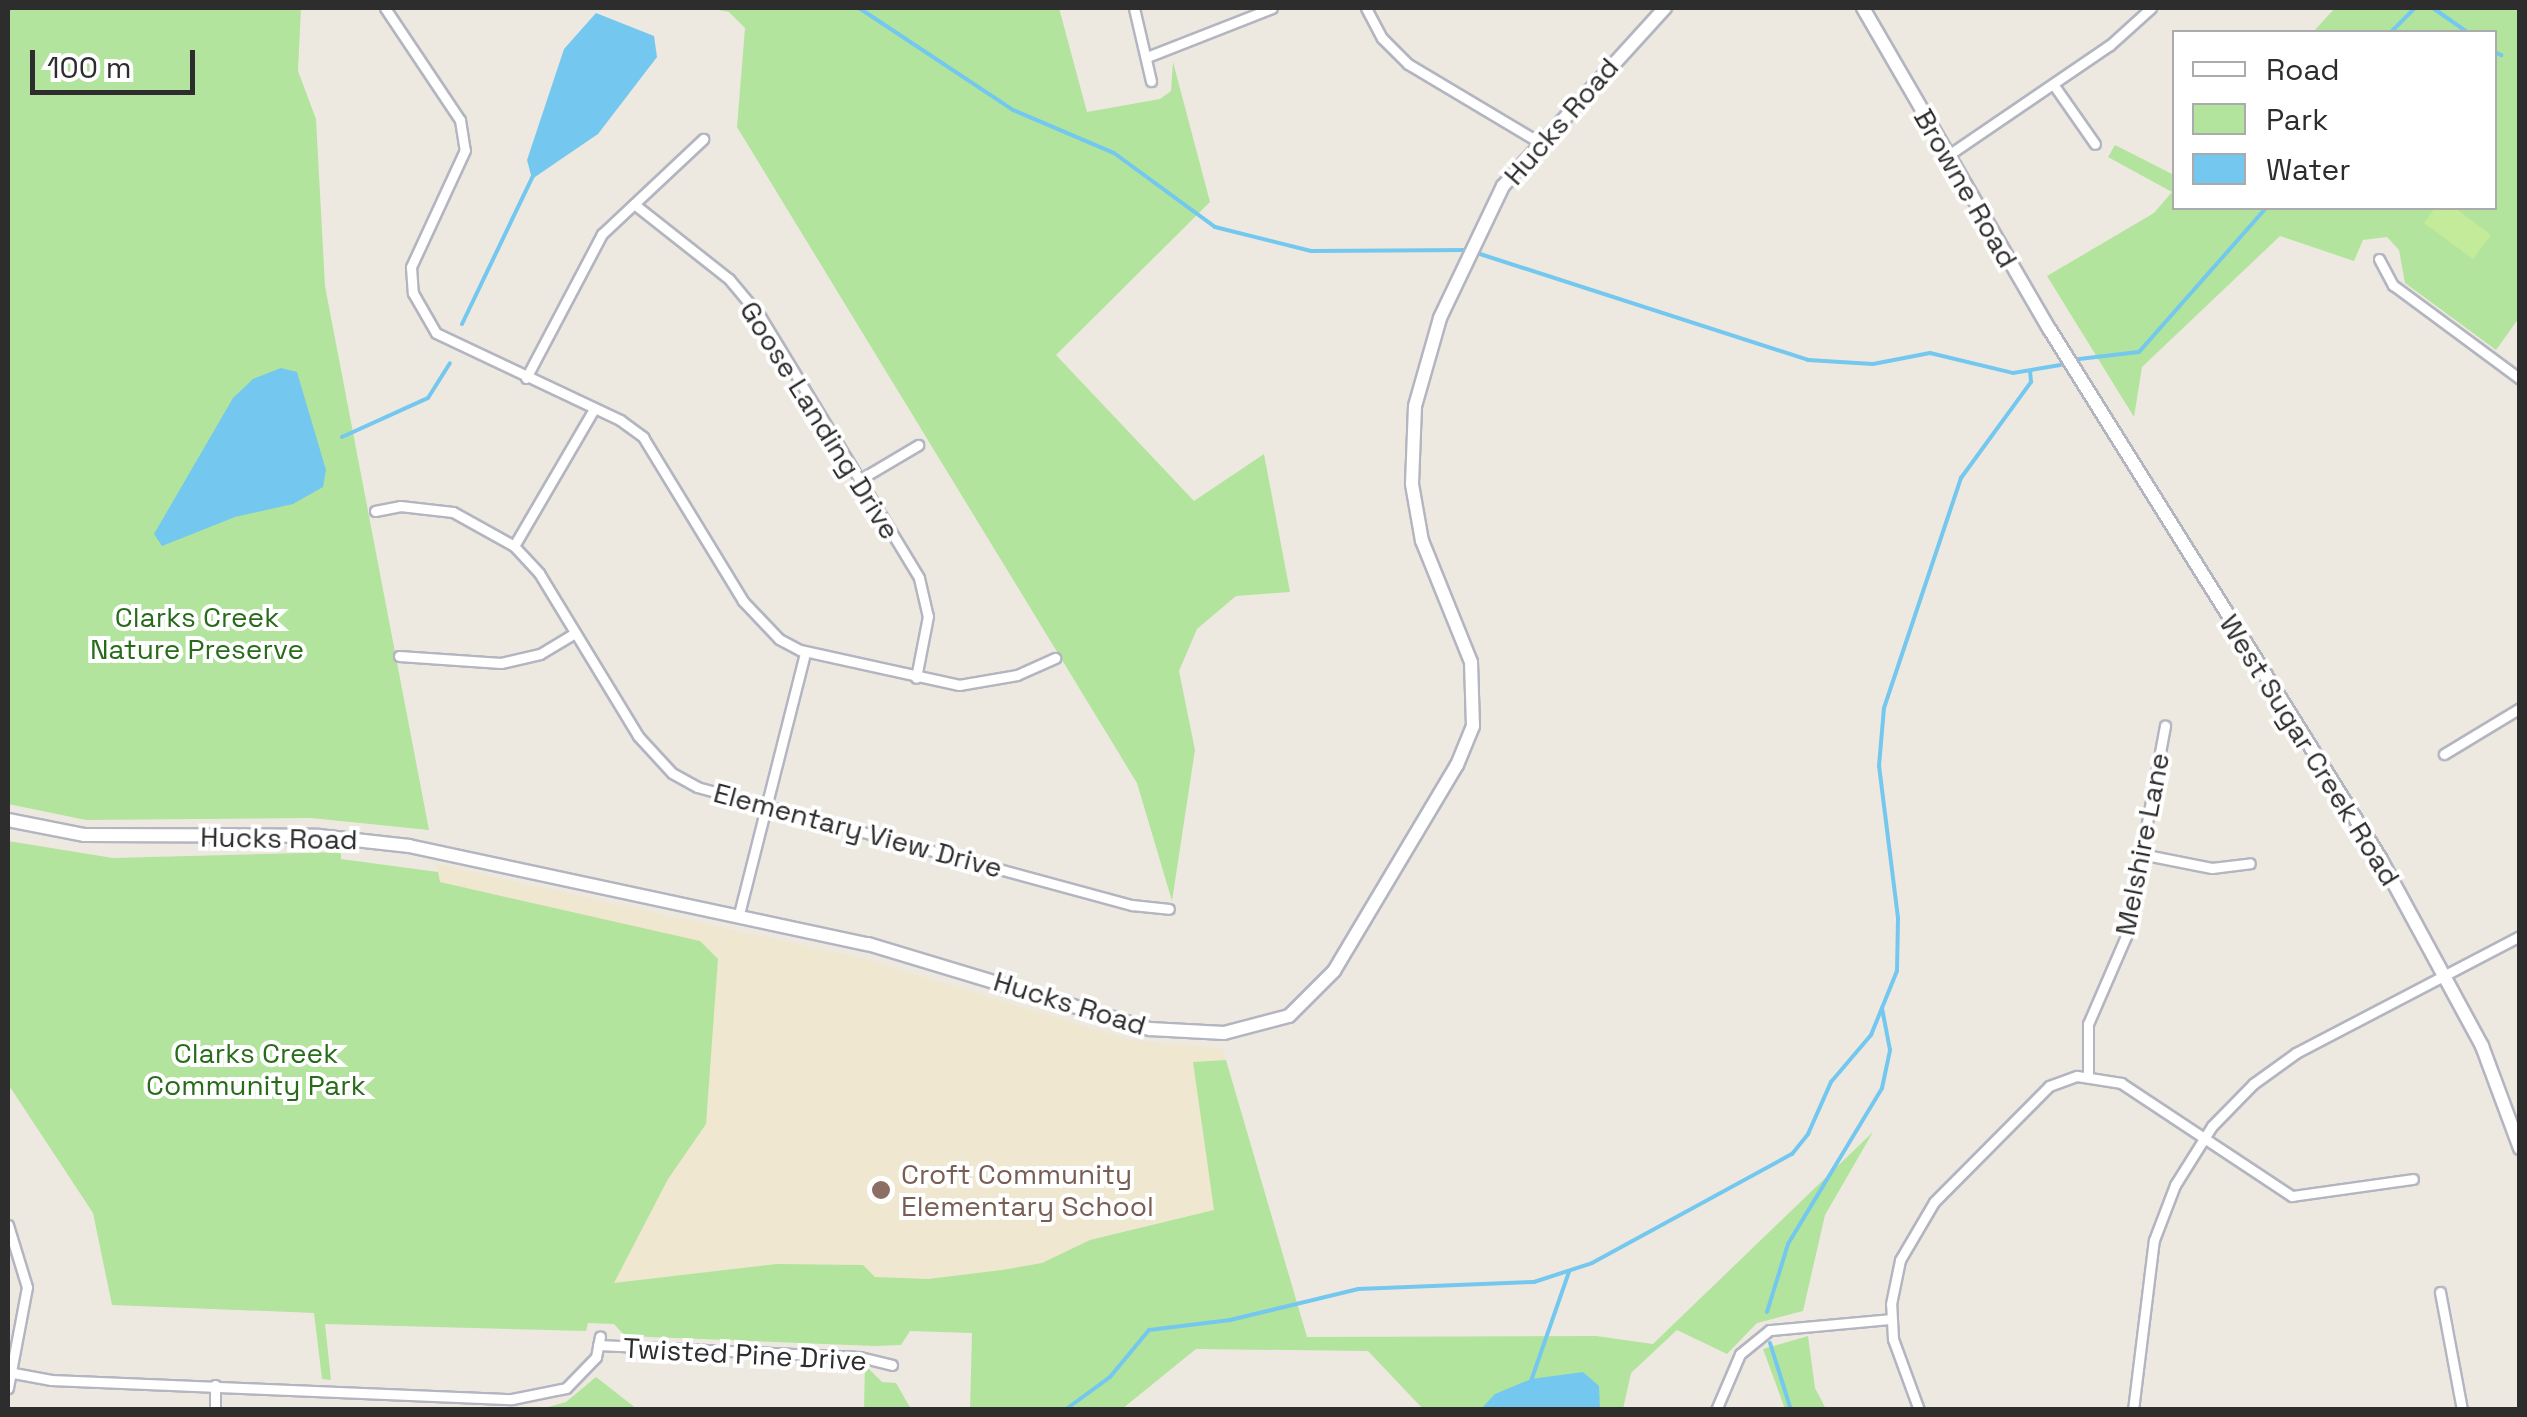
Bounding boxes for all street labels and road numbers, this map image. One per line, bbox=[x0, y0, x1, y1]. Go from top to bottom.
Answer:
street label: Hucks Road bbox=[1497, 50, 1625, 192]
street label: Browne Road bbox=[1907, 103, 2025, 273]
street label: Goose Landing Drive bbox=[733, 295, 907, 545]
street label: West Sugar Creek Road bbox=[2213, 608, 2407, 892]
street label: Melshire Lane bbox=[2108, 750, 2176, 938]
street label: Elementary View Drive bbox=[710, 775, 1006, 885]
street label: Hucks Road bbox=[200, 820, 358, 856]
street label: Hucks Road bbox=[990, 964, 1150, 1042]
street label: Twisted Pine Drive bbox=[622, 1331, 868, 1377]

